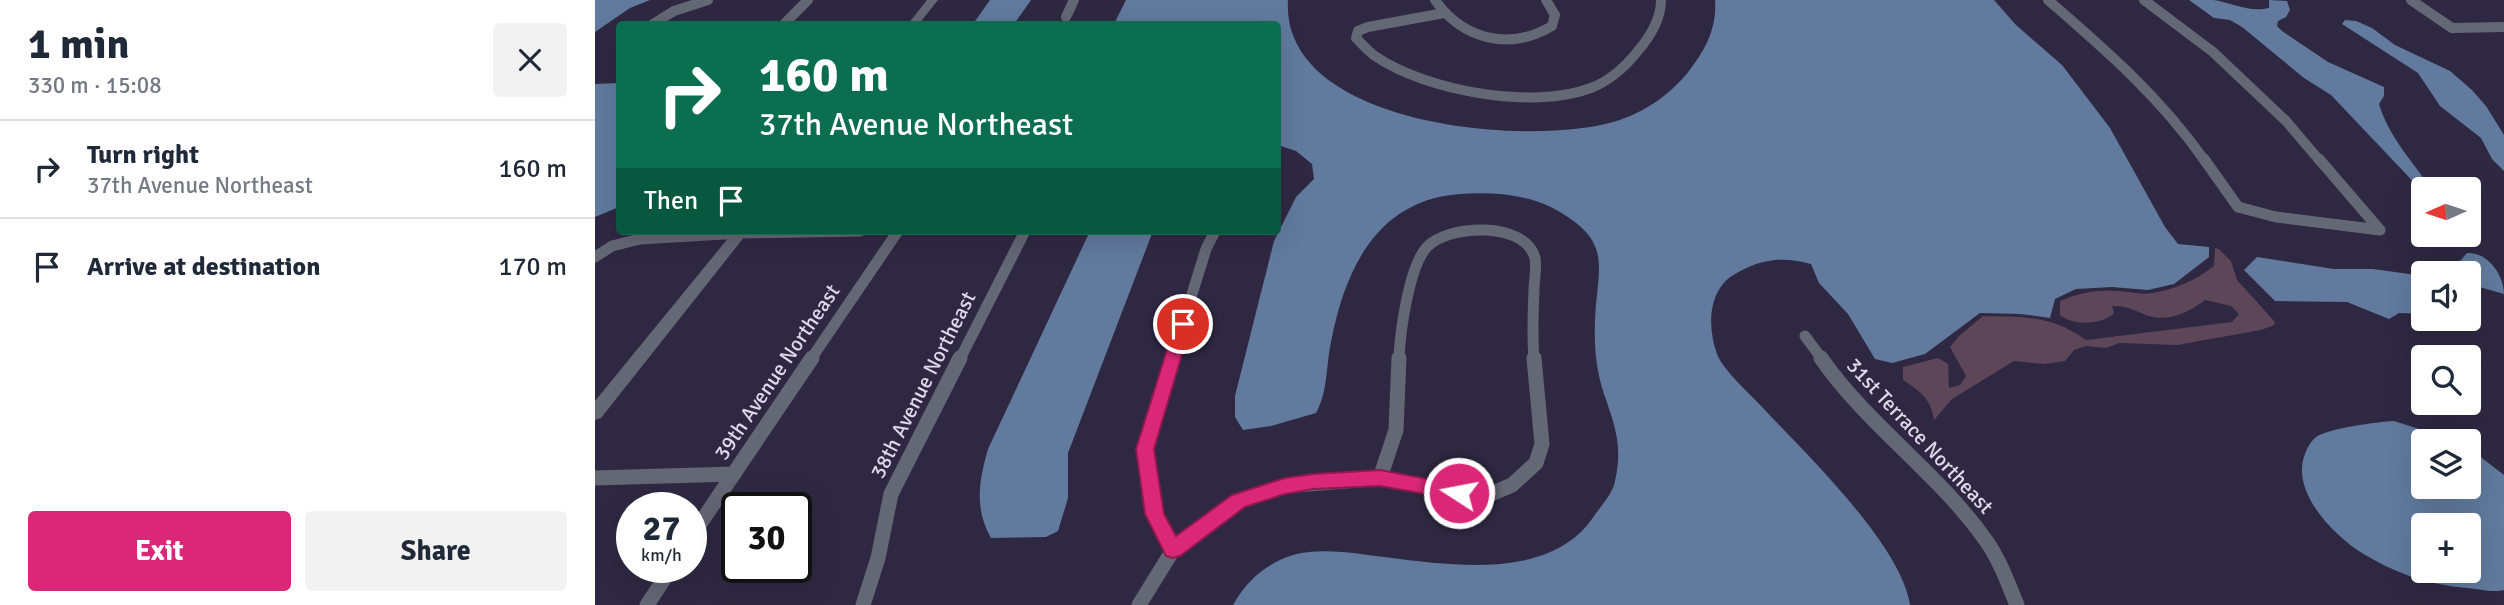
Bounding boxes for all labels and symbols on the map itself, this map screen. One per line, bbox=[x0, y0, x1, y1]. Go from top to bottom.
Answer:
north arrow bbox=[2411, 177, 2481, 247]
street label: 39th Avenue Northeast bbox=[709, 279, 845, 465]
street label: 38th Avenue Northeast bbox=[865, 287, 981, 483]
pin bbox=[1153, 294, 1213, 354]
street label: 31st Terrace Northeast bbox=[1841, 353, 1999, 519]
position arrow bbox=[1422, 456, 1496, 530]
speed limit sign: 30 bbox=[721, 492, 812, 583]

